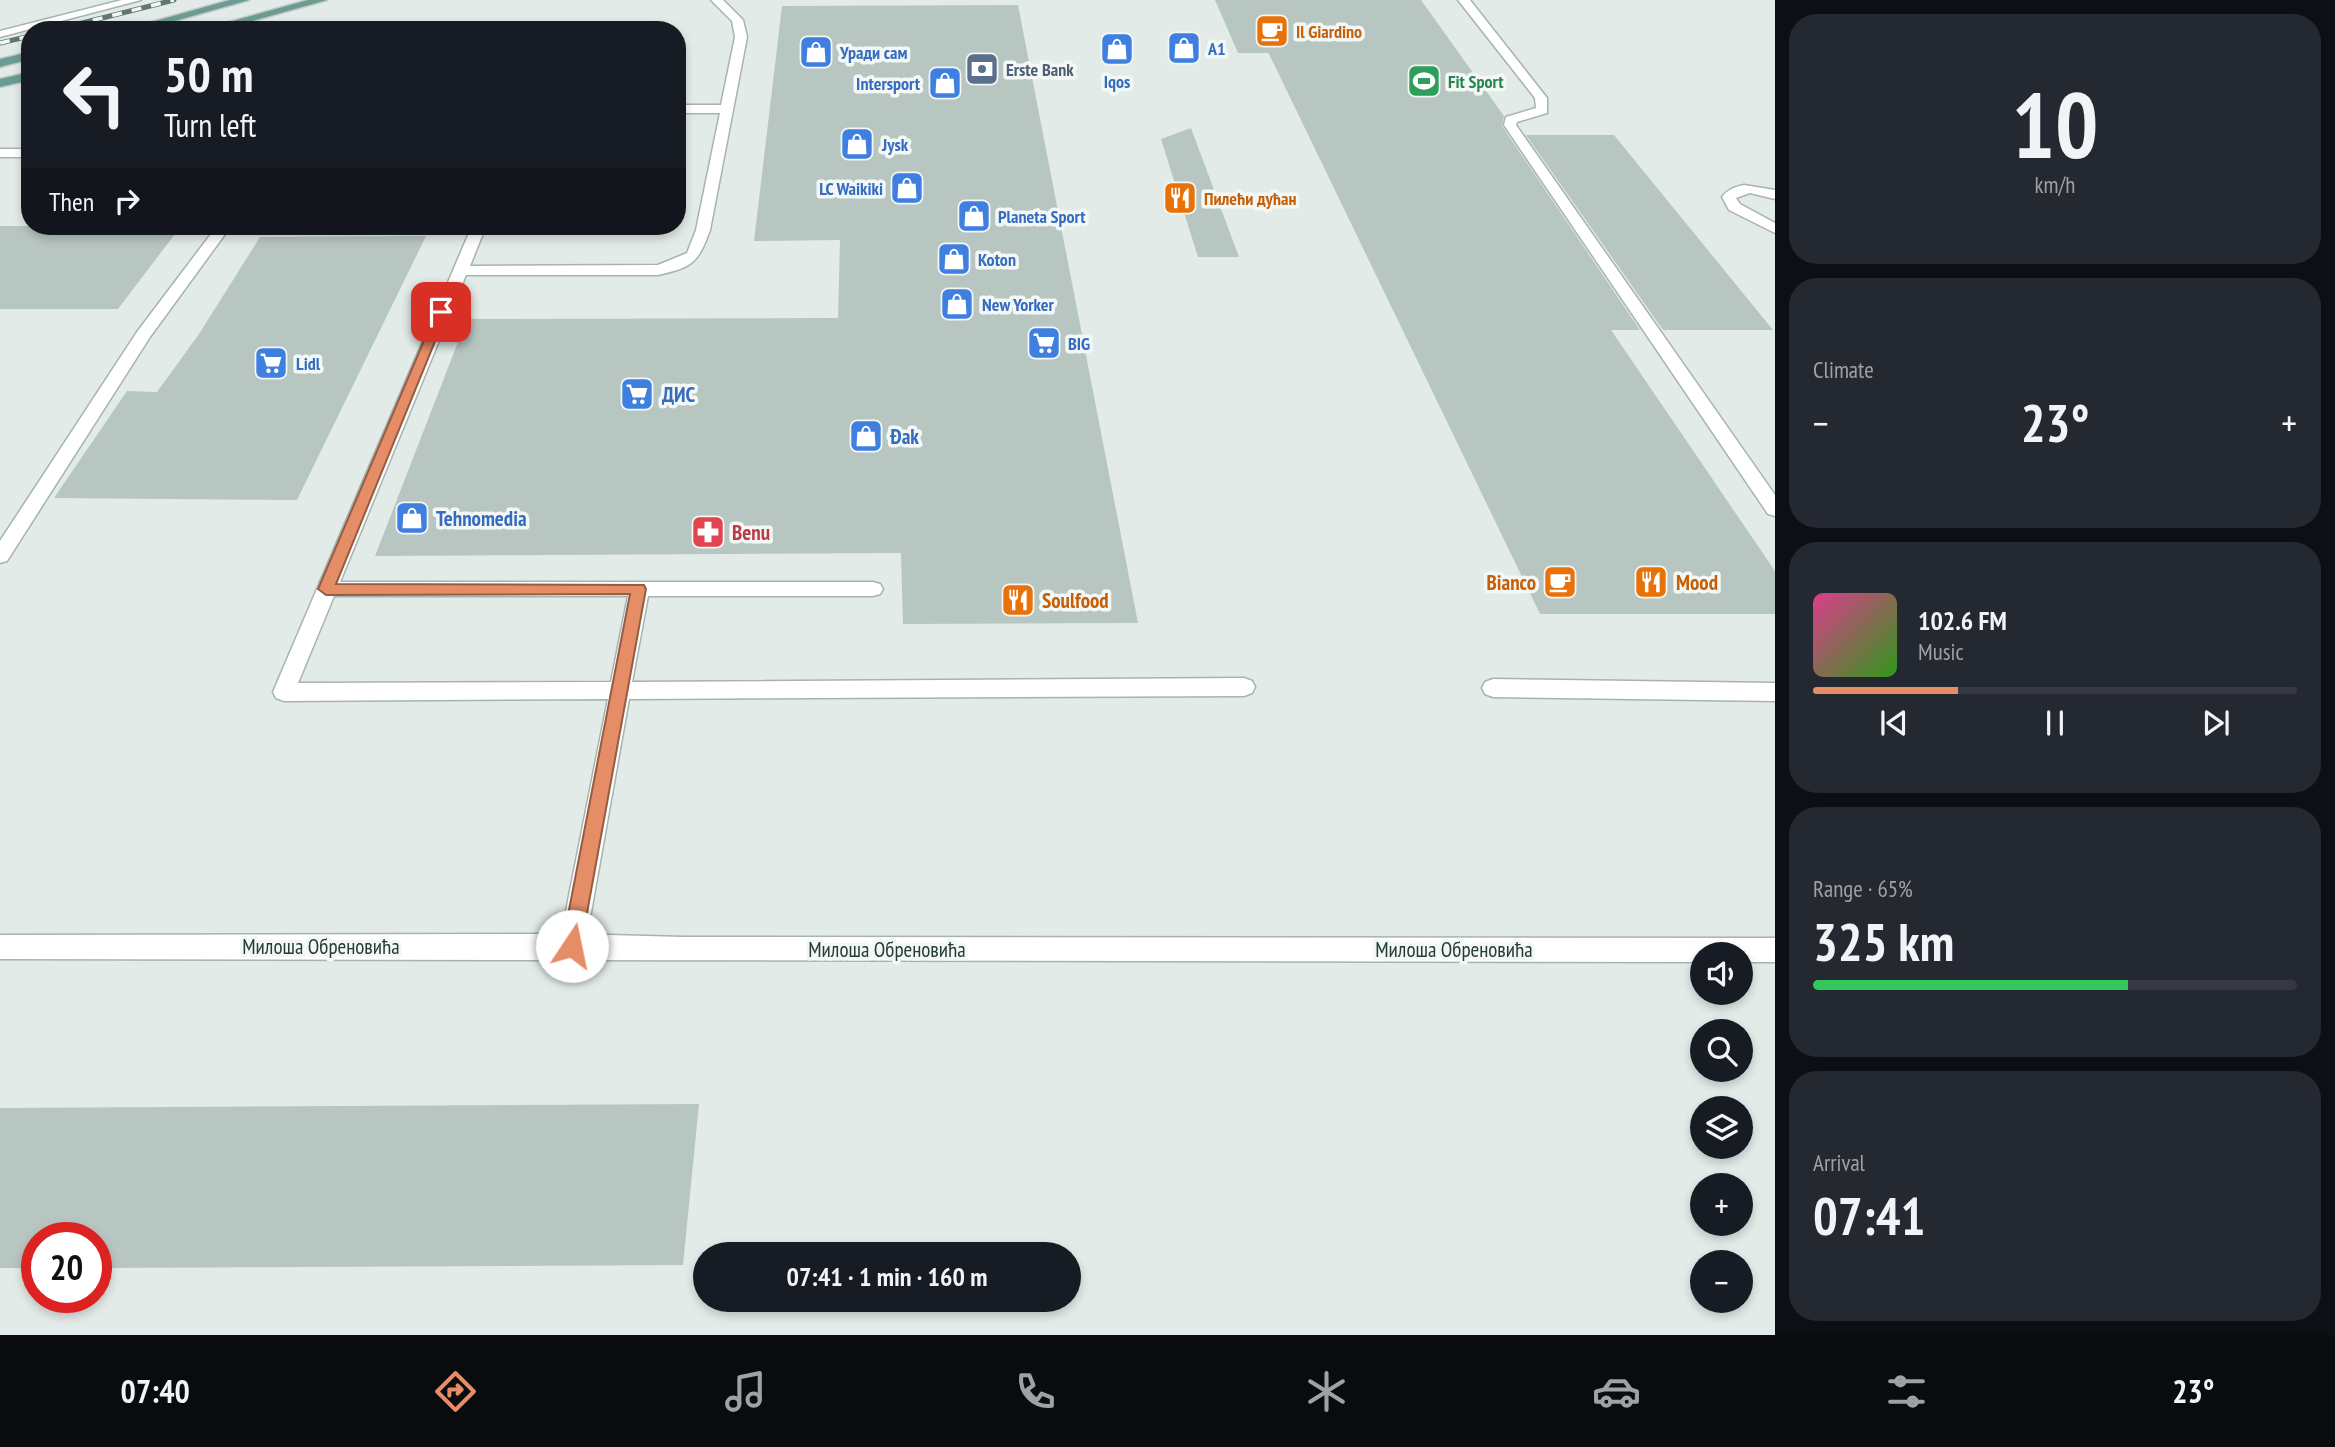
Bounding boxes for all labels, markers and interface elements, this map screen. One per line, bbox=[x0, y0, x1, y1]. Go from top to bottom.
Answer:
cafe icon: Il Giardino bbox=[1253, 12, 1291, 50]
place label: Il Giardino bbox=[1296, 20, 1362, 43]
shop icon: A1 bbox=[1165, 29, 1203, 67]
shop icon: Iqos bbox=[1098, 30, 1136, 68]
shop icon: Уради сам bbox=[797, 33, 835, 71]
place label: A1 bbox=[1207, 37, 1226, 60]
place label: Уради сам bbox=[839, 41, 908, 64]
text: 50 m bbox=[164, 42, 253, 106]
icon: left bbox=[49, 49, 140, 140]
bank icon: Erste Bank bbox=[963, 50, 1001, 88]
place label: Erste Bank bbox=[1006, 58, 1074, 81]
sports icon: Fit Sport bbox=[1405, 62, 1443, 100]
shop icon: Intersport bbox=[926, 64, 964, 102]
text: 10 bbox=[2012, 65, 2099, 183]
place label: Iqos bbox=[1104, 70, 1130, 93]
place label: Fit Sport bbox=[1448, 70, 1504, 93]
place label: Intersport bbox=[856, 72, 921, 95]
text: Turn left bbox=[164, 104, 256, 146]
shop icon: Jysk bbox=[838, 125, 876, 163]
place label: Jysk bbox=[881, 133, 909, 156]
shop icon: LC Waikiki bbox=[888, 169, 926, 207]
text: km/h bbox=[2035, 170, 2075, 199]
place label: LC Waikiki bbox=[819, 177, 883, 200]
restaurant icon: Пилећи дућан bbox=[1161, 179, 1199, 217]
icon: right bbox=[108, 182, 146, 220]
text: Then bbox=[49, 185, 94, 218]
place label: Пилећи дућан bbox=[1204, 187, 1296, 210]
shop icon: Planeta Sport bbox=[955, 197, 993, 235]
place label: Planeta Sport bbox=[998, 205, 1086, 228]
shop icon: Koton bbox=[935, 240, 973, 278]
place label: Koton bbox=[978, 248, 1016, 271]
pin bbox=[411, 282, 471, 342]
shop icon: New Yorker bbox=[938, 285, 976, 323]
icon: arrive bbox=[422, 293, 460, 331]
place label: New Yorker bbox=[982, 293, 1055, 316]
supermarket icon: BIG bbox=[1025, 324, 1063, 362]
place label: BIG bbox=[1068, 332, 1090, 355]
supermarket icon: Lidl bbox=[252, 344, 290, 382]
place label: Lidl bbox=[296, 352, 321, 375]
text: Climate bbox=[1813, 355, 1874, 384]
supermarket icon: ДИС bbox=[618, 375, 656, 413]
place label: ДИС bbox=[662, 381, 696, 408]
text: 23° bbox=[2021, 389, 2089, 456]
text: − bbox=[1813, 398, 1829, 447]
text: + bbox=[2281, 398, 2297, 447]
shop icon: Đak bbox=[847, 417, 885, 455]
place label: Đak bbox=[889, 423, 919, 450]
shop icon: Tehnomedia bbox=[393, 499, 431, 537]
place label: Tehnomedia bbox=[436, 505, 527, 532]
pharmacy icon: Benu bbox=[689, 513, 727, 551]
place label: Benu bbox=[732, 519, 770, 546]
cafe icon: Bianco bbox=[1541, 563, 1579, 601]
restaurant icon: Mood bbox=[1632, 563, 1670, 601]
place label: Bianco bbox=[1486, 569, 1536, 596]
place label: Mood bbox=[1676, 569, 1718, 596]
restaurant icon: Soulfood bbox=[999, 581, 1037, 619]
place label: Soulfood bbox=[1042, 587, 1109, 614]
text: 102.6 FM bbox=[1918, 604, 2007, 637]
text: Music bbox=[1918, 637, 1964, 666]
icon: previous bbox=[1875, 704, 1913, 742]
icon: pause bbox=[2036, 704, 2074, 742]
icon: next bbox=[2197, 704, 2235, 742]
text: Range · 65% bbox=[1813, 874, 1913, 903]
text: 325 km bbox=[1813, 908, 1954, 975]
position arrow bbox=[535, 909, 609, 983]
street label: Милоша Обреновића bbox=[242, 933, 400, 960]
street label: Милоша Обреновића bbox=[808, 936, 966, 963]
street label: Милоша Обреновића bbox=[1375, 936, 1533, 963]
map controls bbox=[1690, 942, 1753, 1313]
button: sound bbox=[1690, 942, 1753, 1005]
button: search bbox=[1690, 1019, 1753, 1082]
button: layers bbox=[1690, 1096, 1753, 1159]
text: Arrival bbox=[1813, 1148, 1865, 1177]
button: + bbox=[1690, 1173, 1753, 1236]
text: 07:41 bbox=[1813, 1182, 1925, 1249]
speed limit sign: 20 bbox=[21, 1222, 112, 1313]
button: − bbox=[1690, 1250, 1753, 1313]
text: 07:41 · 1 min · 160 m bbox=[787, 1260, 987, 1293]
icon: directions bbox=[431, 1367, 480, 1416]
icon: music bbox=[721, 1367, 770, 1416]
icon: phone bbox=[1011, 1367, 1060, 1416]
icon: climate bbox=[1302, 1367, 1351, 1416]
icon: car bbox=[1592, 1367, 1641, 1416]
icon: filters bbox=[1882, 1367, 1931, 1416]
text: 07:40 bbox=[121, 1370, 190, 1412]
text: 23° bbox=[2172, 1370, 2214, 1412]

